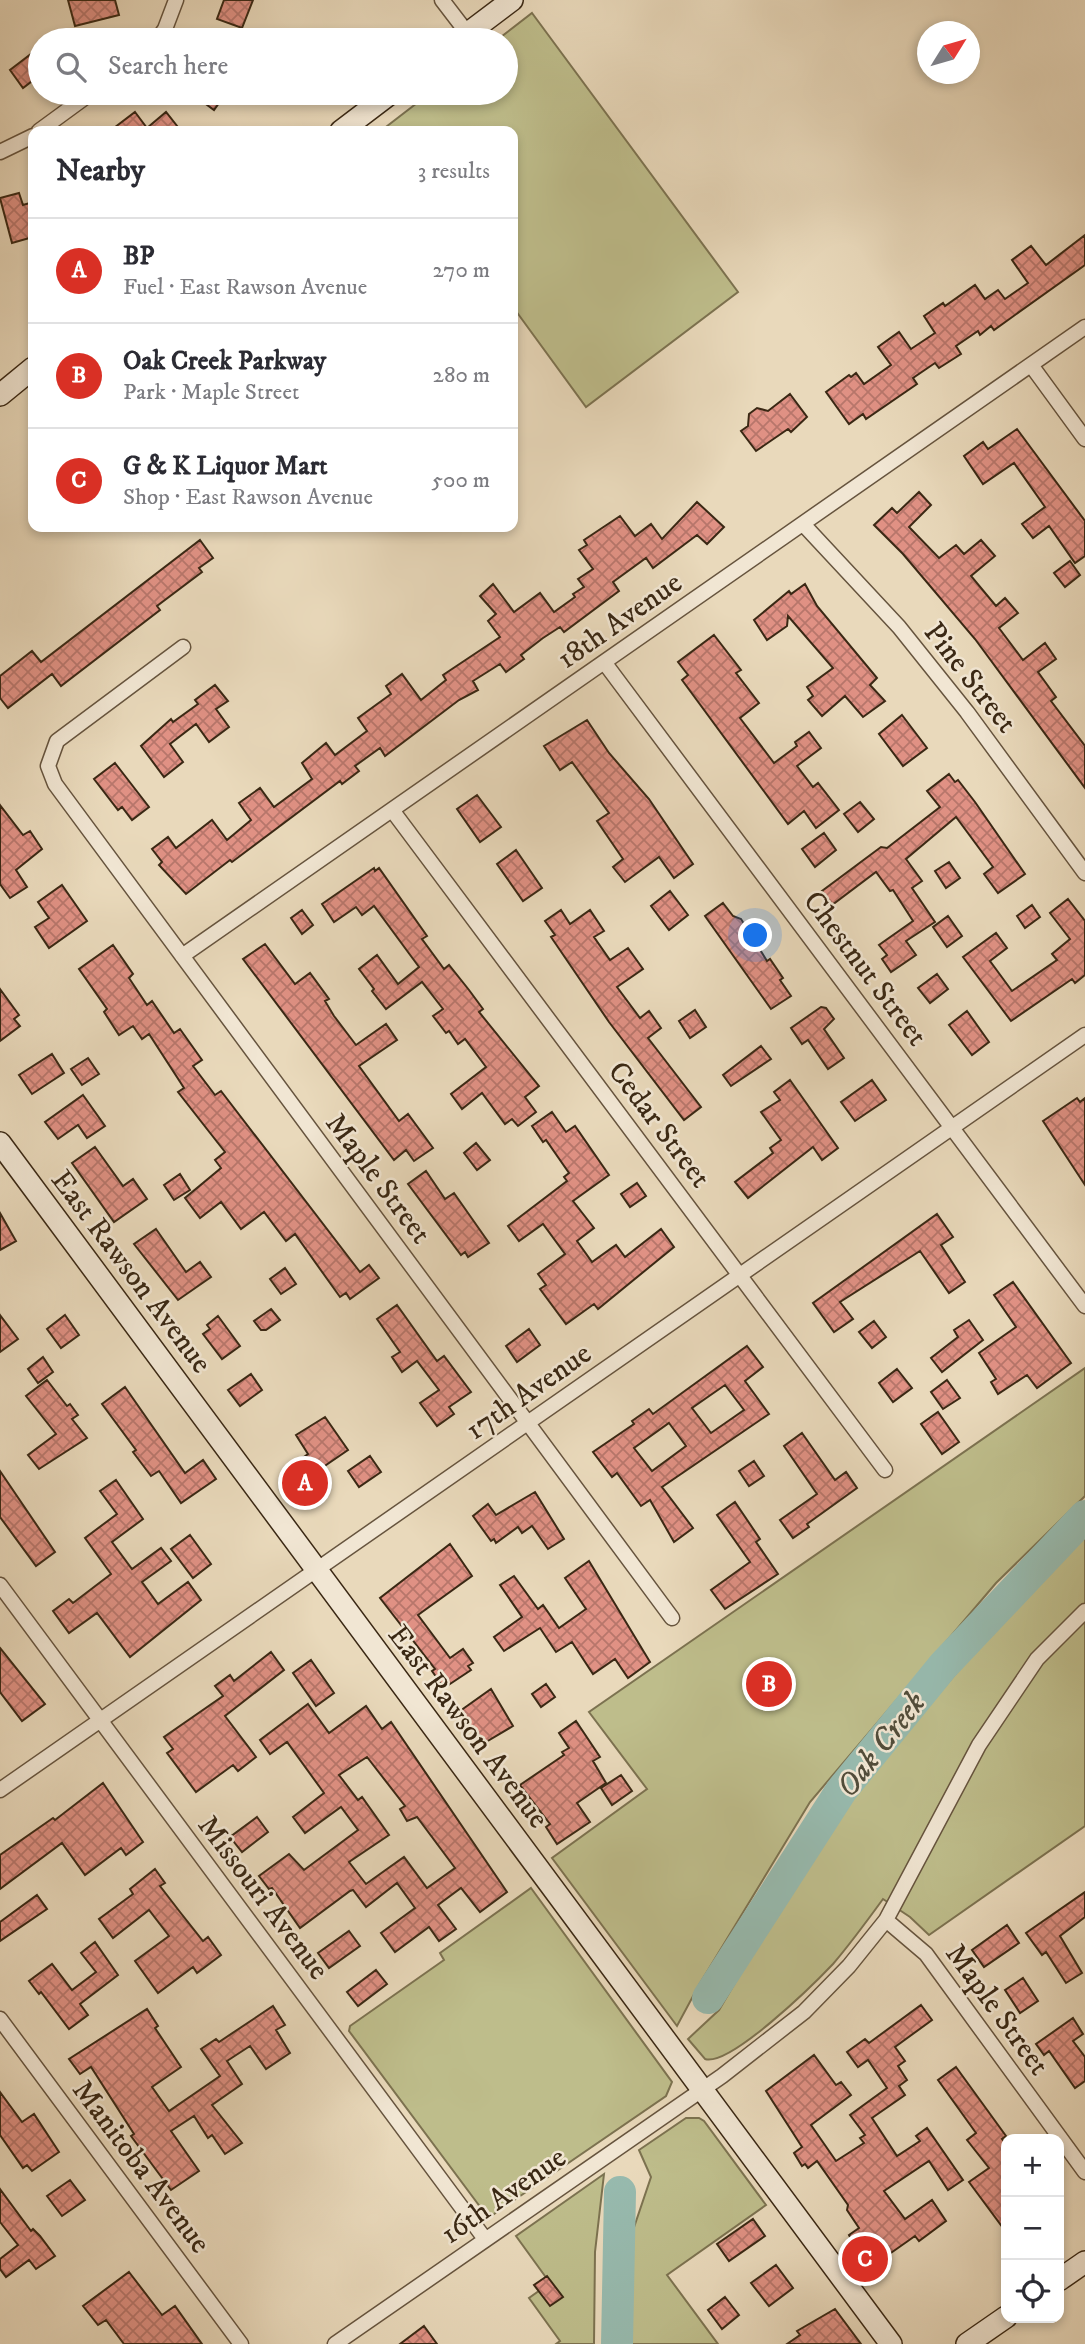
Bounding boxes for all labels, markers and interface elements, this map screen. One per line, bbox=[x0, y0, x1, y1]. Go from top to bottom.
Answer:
north arrow bbox=[917, 21, 980, 84]
search box bbox=[28, 28, 518, 105]
icon: search bbox=[52, 48, 90, 86]
text: Search here bbox=[108, 50, 228, 83]
text: Nearby bbox=[56, 153, 145, 190]
text: 3 results bbox=[418, 157, 490, 186]
text: BP bbox=[123, 240, 154, 273]
text: A bbox=[72, 256, 86, 285]
text: 270 m bbox=[433, 256, 490, 285]
text: Fuel · East Rawson Avenue bbox=[123, 273, 367, 302]
text: Oak Creek Parkway bbox=[123, 345, 326, 378]
text: B bbox=[72, 361, 86, 390]
text: 280 m bbox=[433, 361, 490, 390]
text: Park · Maple Street bbox=[123, 378, 299, 407]
text: G & K Liquor Mart bbox=[123, 450, 328, 483]
text: C bbox=[71, 466, 87, 495]
text: 500 m bbox=[432, 466, 490, 495]
text: Shop · East Rawson Avenue bbox=[123, 483, 373, 512]
street label: 18th Avenue bbox=[550, 565, 690, 678]
street label: Pine Street bbox=[915, 615, 1025, 741]
street label: Chestnut Street bbox=[794, 884, 935, 1054]
your location bbox=[738, 918, 772, 952]
street label: Cedar Street bbox=[599, 1054, 718, 1195]
street label: Maple Street bbox=[317, 1106, 439, 1251]
street label: East Rawson Avenue bbox=[42, 1163, 219, 1381]
street label: 17th Avenue bbox=[459, 1335, 599, 1449]
pin: A bbox=[282, 1457, 328, 1509]
street label: East Rawson Avenue bbox=[379, 1618, 556, 1836]
pin: B bbox=[746, 1658, 792, 1710]
water label: Oak Creek bbox=[828, 1684, 936, 1806]
street label: Missouri Avenue bbox=[189, 1808, 337, 1987]
street label: Maple Street bbox=[937, 1937, 1057, 2083]
street label: Manitoba Avenue bbox=[64, 2073, 218, 2261]
map controls bbox=[1001, 2134, 1064, 2323]
button: + bbox=[1001, 2134, 1064, 2197]
street label: 16th Avenue bbox=[434, 2140, 574, 2253]
button: − bbox=[1001, 2197, 1064, 2260]
pin: C bbox=[842, 2233, 888, 2285]
button: locate bbox=[1001, 2260, 1064, 2323]

